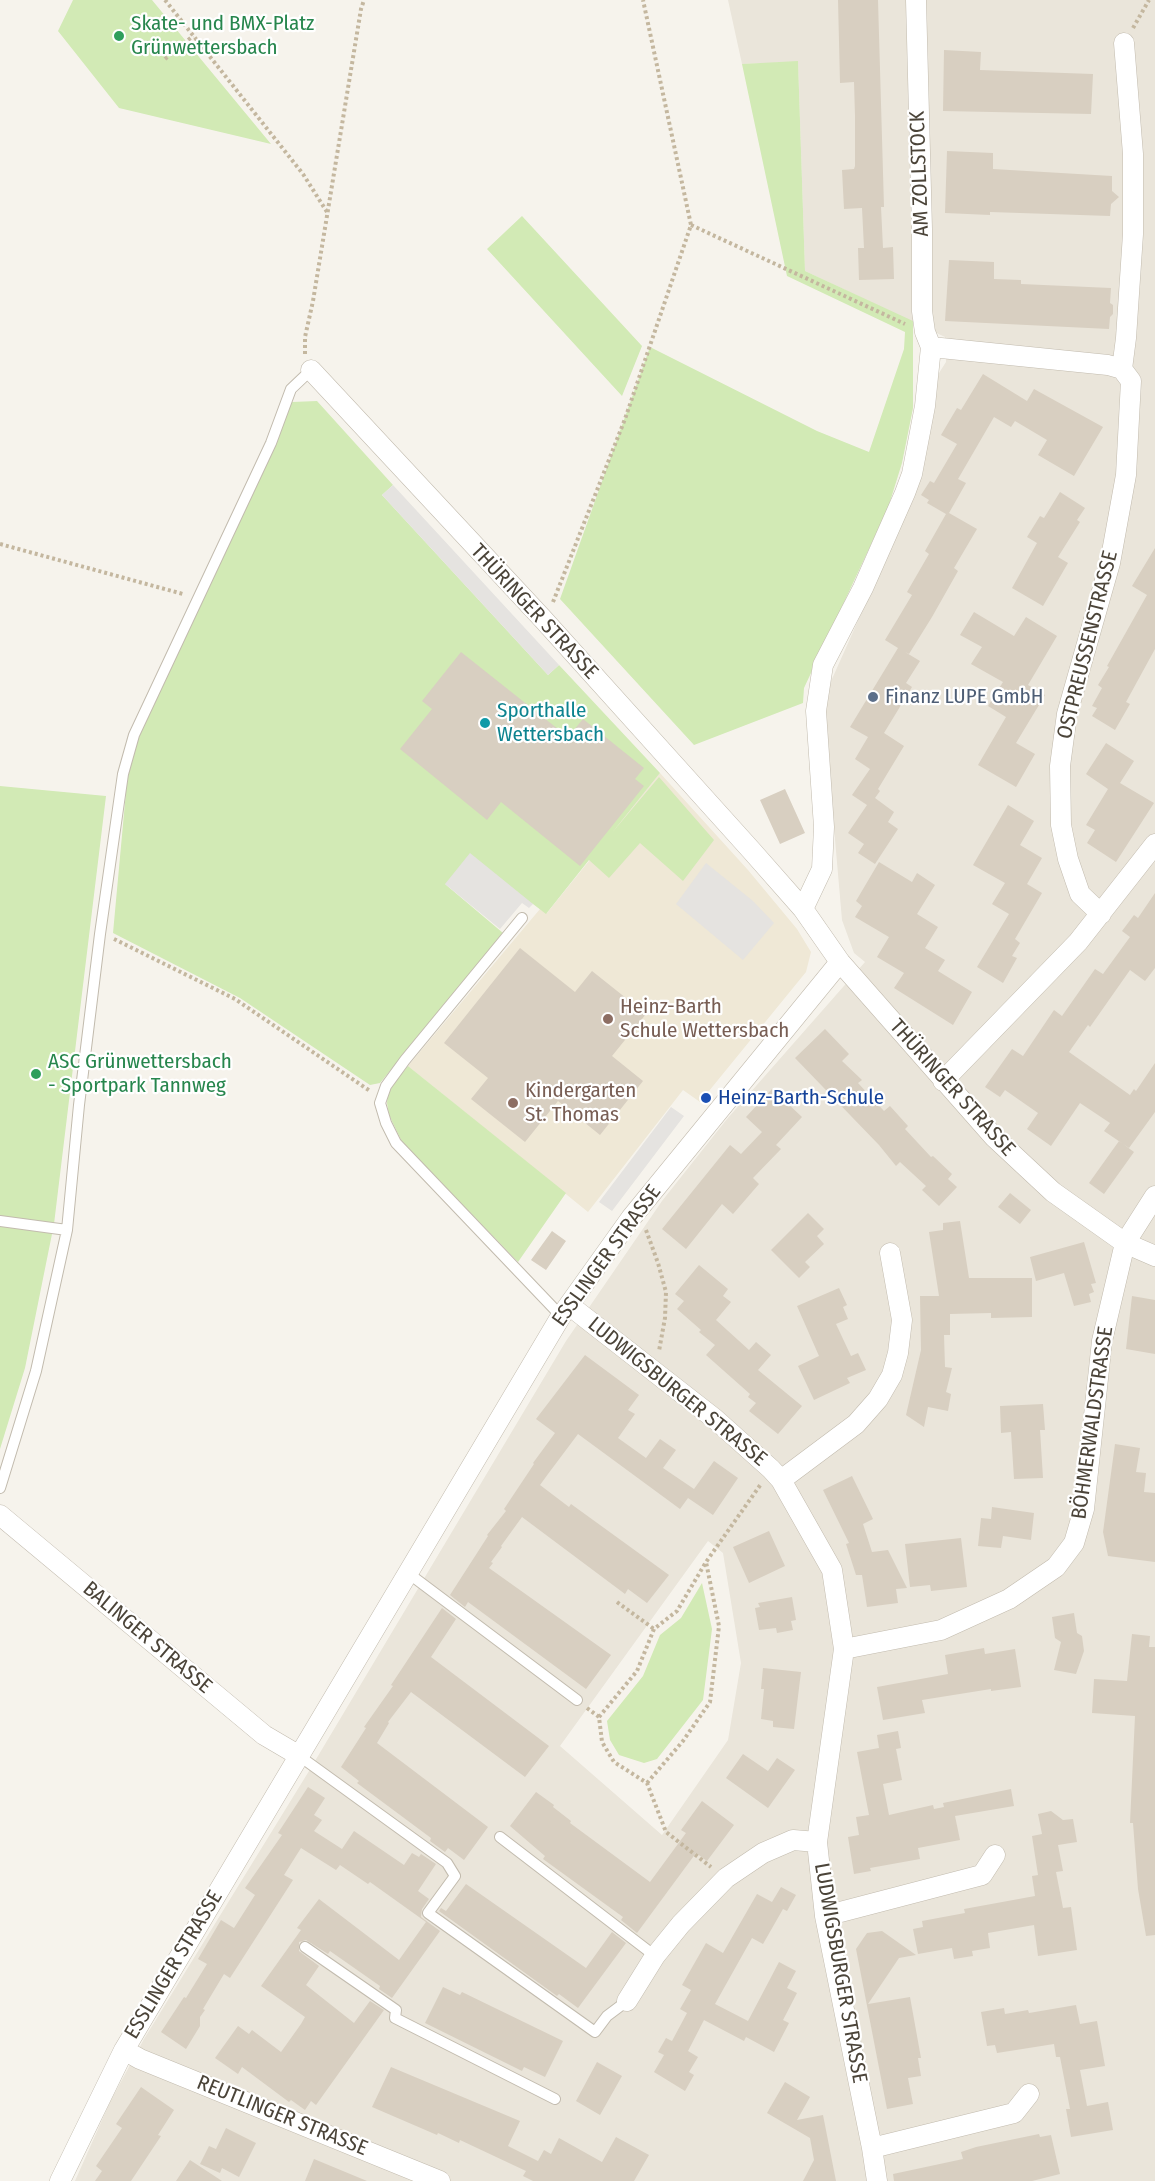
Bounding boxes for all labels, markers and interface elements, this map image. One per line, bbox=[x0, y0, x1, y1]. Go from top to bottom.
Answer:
place label: Skate- und BMX-Platz Grünwettersbach bbox=[131, 11, 314, 61]
marker: Skate- und BMX-Platz Grünwettersbach bbox=[112, 29, 126, 43]
street label: AM ZOLLSTOCK bbox=[905, 111, 935, 237]
street label: THÜRINGER STRASSE bbox=[465, 539, 603, 685]
street label: OSTPREUSSENSTRASSE bbox=[1052, 548, 1124, 742]
place label: Finanz LUPE GmbH bbox=[885, 684, 1044, 710]
marker: Finanz LUPE GmbH bbox=[866, 690, 880, 704]
place label: Sporthalle Wettersbach bbox=[497, 698, 604, 748]
marker: Sporthalle Wettersbach bbox=[478, 716, 492, 730]
place label: Heinz-Barth Schule Wettersbach bbox=[620, 994, 789, 1044]
marker: Heinz-Barth Schule Wettersbach bbox=[601, 1012, 615, 1026]
street label: THÜRINGER STRASSE bbox=[884, 1014, 1020, 1162]
place label: ASC Grünwettersbach - Sportpark Tannweg bbox=[48, 1049, 232, 1099]
marker: ASC Grünwettersbach - Sportpark Tannweg bbox=[29, 1067, 43, 1081]
place label: Kindergarten St. Thomas bbox=[525, 1078, 636, 1128]
place label: Heinz-Barth-Schule bbox=[718, 1085, 884, 1111]
marker: Heinz-Barth-Schule bbox=[699, 1091, 713, 1105]
marker: Kindergarten St. Thomas bbox=[506, 1096, 520, 1110]
street label: ESSLINGER STRASSE bbox=[547, 1180, 667, 1332]
street label: LUDWIGSBURGER STRASSE bbox=[582, 1312, 772, 1472]
street label: BÖHMERWALDSTRASSE bbox=[1067, 1325, 1119, 1521]
street label: BALINGER STRASSE bbox=[77, 1577, 217, 1699]
street label: LUDWIGSBURGER STRASSE bbox=[808, 1861, 872, 2085]
street label: ESSLINGER STRASSE bbox=[120, 1886, 228, 2044]
street label: REUTLINGER STRASSE bbox=[193, 2070, 371, 2162]

